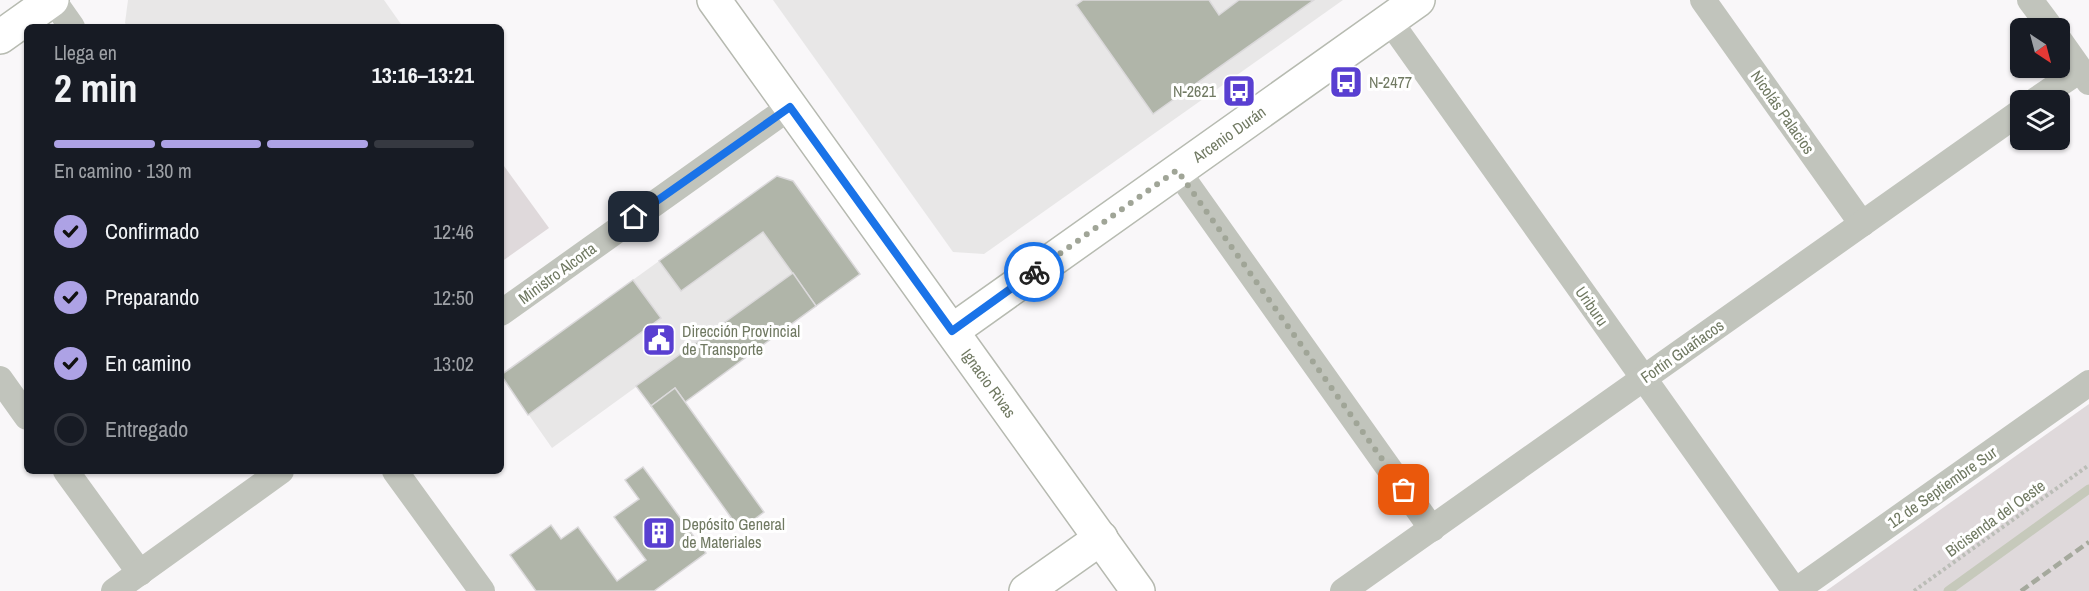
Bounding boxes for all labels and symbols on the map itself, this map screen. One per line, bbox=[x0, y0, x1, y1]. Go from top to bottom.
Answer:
north arrow bbox=[2010, 18, 2070, 78]
bus stop icon: N-2477 bbox=[1328, 64, 1364, 100]
street label: Nicolás Palacios bbox=[1746, 66, 1820, 158]
place label: N-2477 bbox=[1369, 71, 1412, 93]
bus stop icon: N-2621 bbox=[1221, 73, 1257, 109]
place label: N-2621 bbox=[1173, 80, 1217, 102]
street label: Arcenio Durán bbox=[1187, 101, 1270, 168]
pin bbox=[608, 191, 659, 242]
street label: Ministro Alcorta bbox=[514, 237, 601, 309]
courier bbox=[1004, 242, 1064, 302]
street label: Uriburu bbox=[1570, 282, 1614, 330]
street label: Fortín Guañacos bbox=[1636, 314, 1728, 388]
place label: Dirección Provincial de Transporte bbox=[682, 320, 800, 360]
public building icon: Dirección Provincial de Transporte bbox=[641, 322, 677, 358]
street label: Ignacio Rivas bbox=[957, 344, 1021, 422]
street label: 12 de Septiembre Sur bbox=[1883, 441, 2001, 533]
pin bbox=[1378, 464, 1429, 515]
street label: Bicisenda del Oeste bbox=[1941, 474, 2049, 562]
place label: Depósito General de Materiales bbox=[682, 513, 785, 553]
building icon: Depósito General de Materiales bbox=[641, 515, 677, 551]

